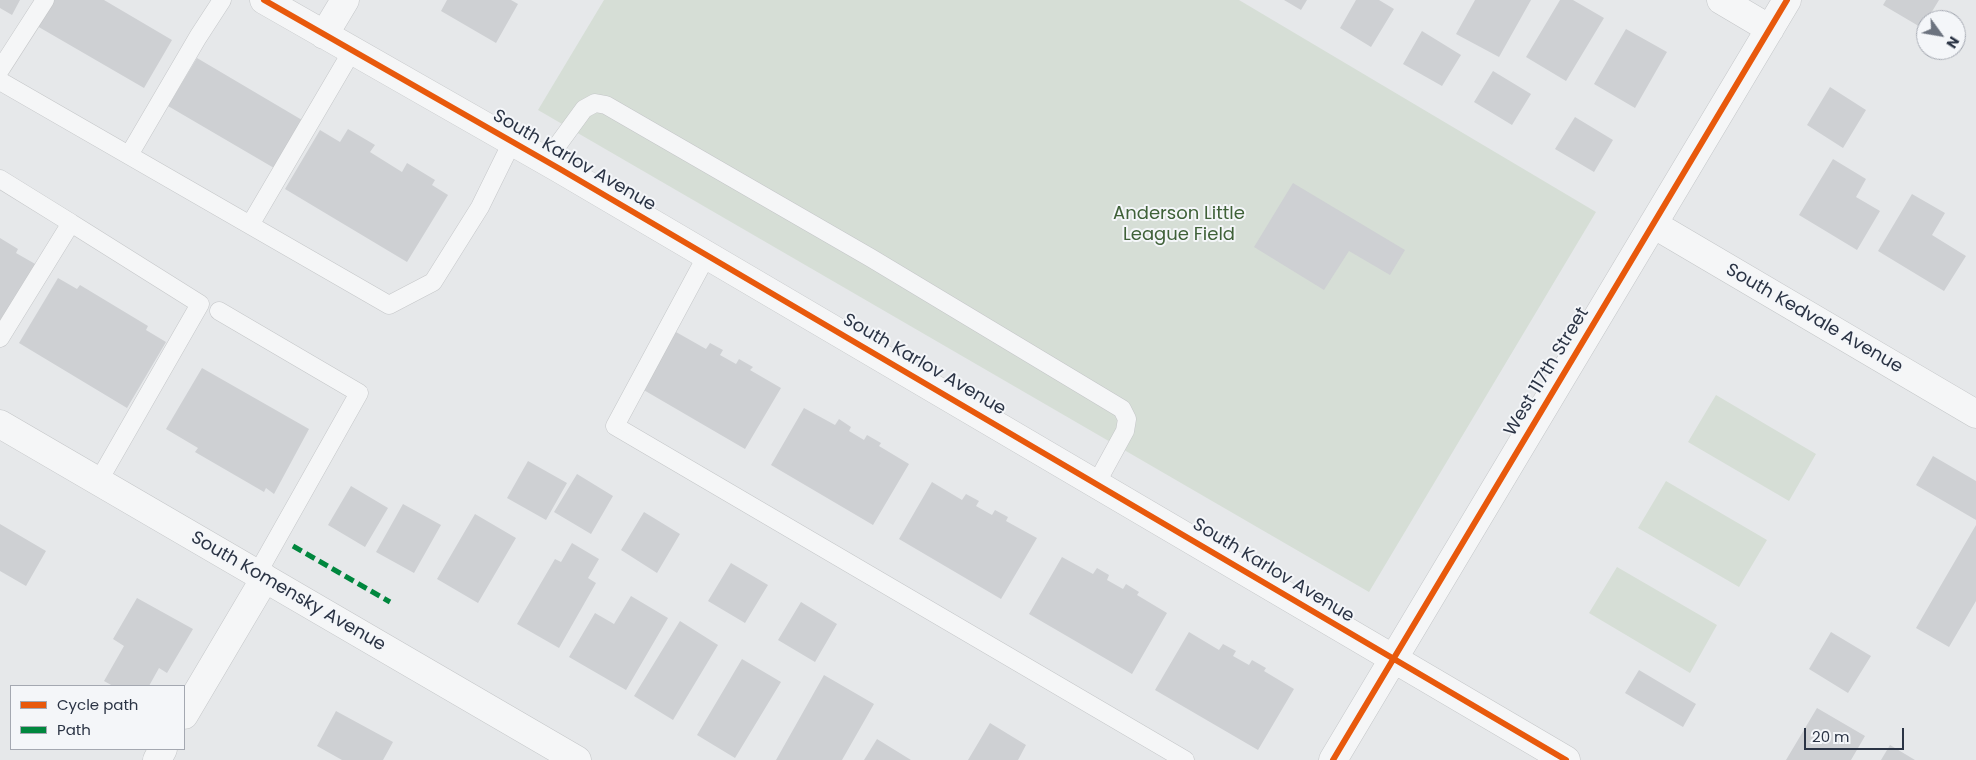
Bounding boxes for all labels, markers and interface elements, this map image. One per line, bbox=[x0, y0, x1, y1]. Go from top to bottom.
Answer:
north arrow bbox=[1916, 10, 1966, 60]
text: N bbox=[1942, 33, 1964, 52]
street label: South Karlov Avenue bbox=[489, 105, 659, 217]
park label: Anderson Little League Field bbox=[1113, 203, 1245, 245]
street label: South Kedvale Avenue bbox=[1722, 259, 1906, 379]
street label: West 117th Street bbox=[1500, 304, 1594, 440]
street label: South Karlov Avenue bbox=[839, 309, 1009, 421]
street label: South Karlov Avenue bbox=[1188, 514, 1358, 628]
street label: South Komensky Avenue bbox=[187, 527, 389, 657]
legend bbox=[10, 685, 185, 750]
text: Cycle path bbox=[57, 694, 138, 715]
scale bar bbox=[1806, 718, 1906, 750]
text: Path bbox=[57, 719, 91, 740]
text: 20 m bbox=[1812, 726, 1850, 747]

